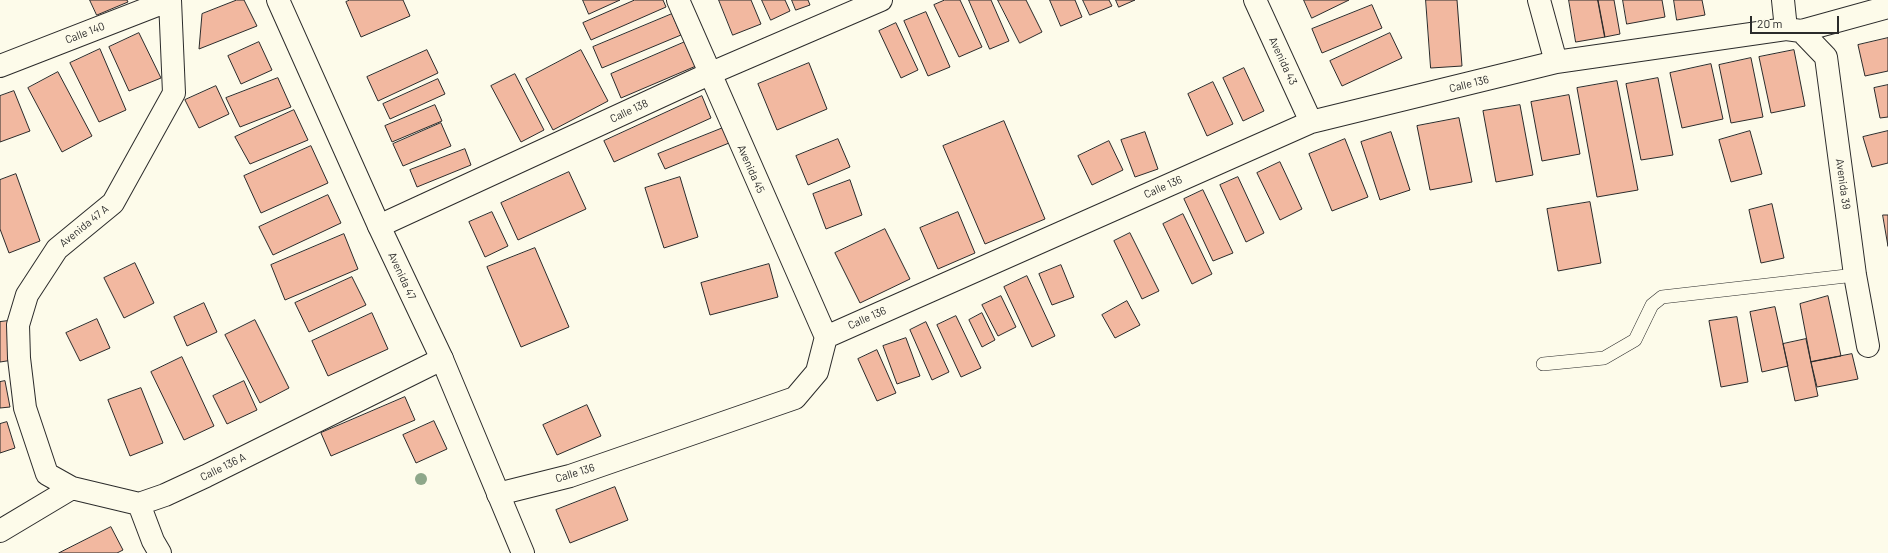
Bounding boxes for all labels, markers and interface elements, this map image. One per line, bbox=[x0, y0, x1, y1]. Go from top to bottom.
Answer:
scale bar bbox=[1752, 8, 1841, 34]
text: 20 m bbox=[1757, 16, 1783, 30]
street label: Calle 140 bbox=[63, 19, 107, 47]
street label: Avenida 43 bbox=[1266, 35, 1300, 87]
street label: Calle 136 bbox=[1448, 73, 1490, 95]
street label: Calle 138 bbox=[608, 96, 650, 126]
street label: Avenida 45 bbox=[734, 143, 768, 195]
street label: Avenida 39 bbox=[1833, 158, 1853, 210]
street label: Calle 136 bbox=[1142, 173, 1184, 201]
street label: Avenida 47 A bbox=[57, 202, 111, 250]
street label: Avenida 47 bbox=[385, 250, 419, 302]
street label: Calle 136 bbox=[846, 304, 888, 332]
street label: Calle 136 A bbox=[198, 450, 248, 484]
street label: Calle 136 bbox=[554, 461, 596, 485]

